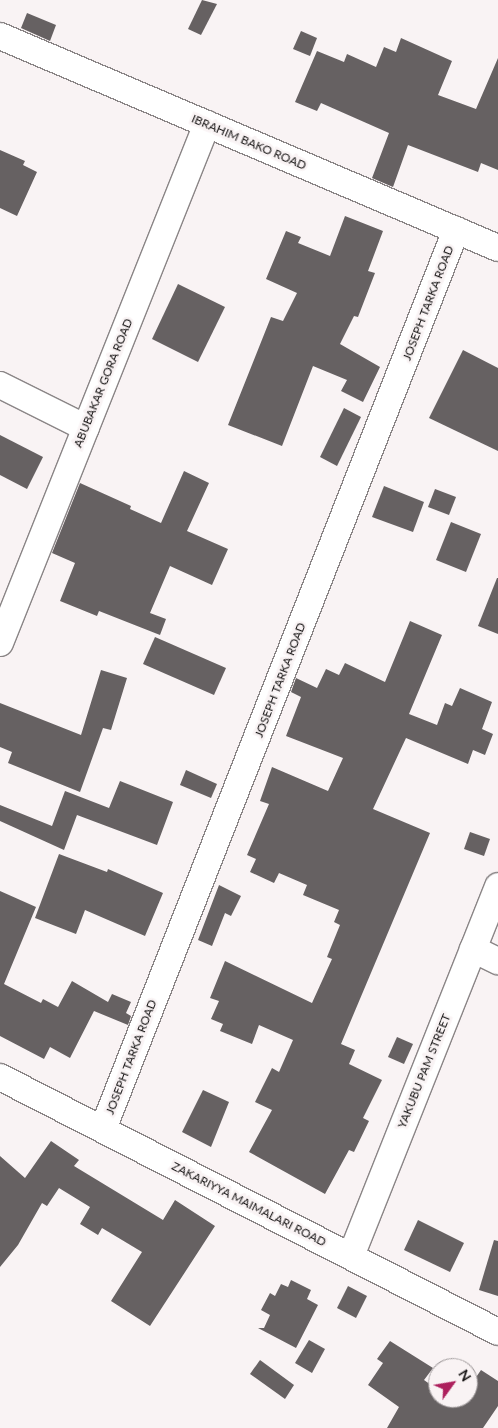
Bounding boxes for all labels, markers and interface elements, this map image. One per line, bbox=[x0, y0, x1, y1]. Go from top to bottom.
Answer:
street label: IBRAHIM BAKO ROAD bbox=[189, 111, 309, 173]
street label: JOSEPH TARKA ROAD bbox=[399, 243, 457, 363]
street label: ABUBAKAR GORA ROAD bbox=[70, 316, 136, 450]
street label: JOSEPH TARKA ROAD bbox=[251, 620, 309, 740]
street label: JOSEPH TARKA ROAD bbox=[102, 997, 160, 1117]
street label: YAKUBU PAM STREET bbox=[394, 1012, 454, 1130]
street label: ZAKARIYYA MAIMALARI ROAD bbox=[169, 1159, 329, 1249]
north arrow bbox=[428, 1358, 478, 1408]
text: N bbox=[455, 1366, 475, 1384]

